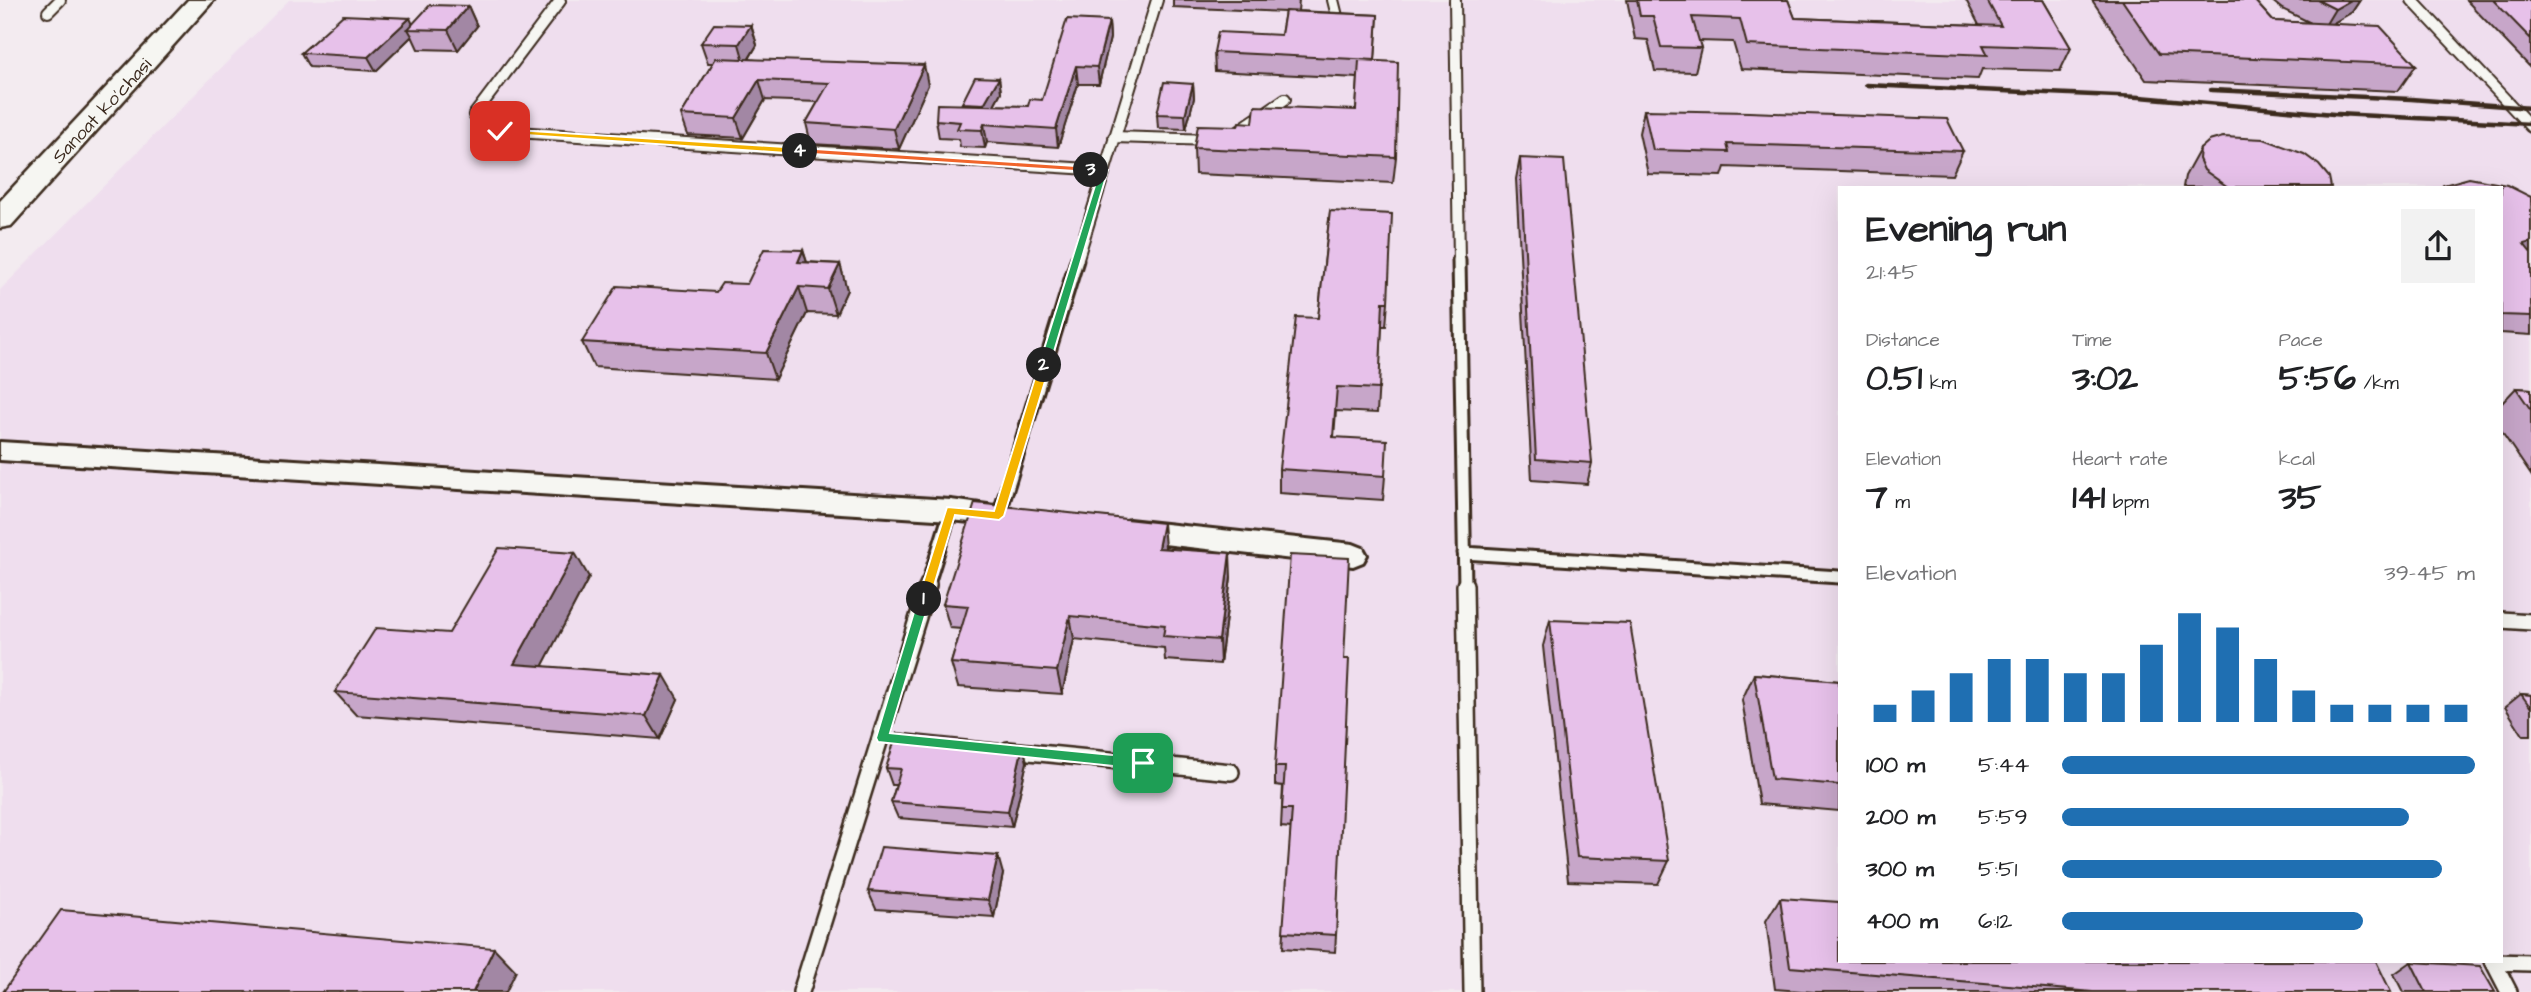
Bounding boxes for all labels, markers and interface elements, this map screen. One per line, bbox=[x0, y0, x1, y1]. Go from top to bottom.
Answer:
street label: Sanoat ko'chasi bbox=[46, 52, 158, 170]
pin bbox=[470, 101, 530, 161]
icon: check bbox=[481, 112, 519, 150]
pin: 4 bbox=[782, 134, 818, 168]
text: 4 bbox=[793, 137, 806, 164]
pin: 3 bbox=[1074, 152, 1108, 188]
text: 3 bbox=[1086, 156, 1095, 183]
text: Evening run bbox=[1866, 204, 2067, 256]
button: share bbox=[2401, 209, 2475, 283]
text: 21:45 bbox=[1866, 256, 1918, 288]
text: Distance bbox=[1866, 327, 1940, 354]
text: Time bbox=[2072, 327, 2112, 354]
text: Pace bbox=[2279, 327, 2323, 354]
pin: 2 bbox=[1026, 348, 1062, 382]
text: 2 bbox=[1038, 351, 1049, 378]
text: 0.51 bbox=[1866, 354, 1922, 403]
text: 3:02 bbox=[2072, 354, 2138, 403]
text: 5:56 bbox=[2279, 354, 2356, 403]
text: km bbox=[1922, 370, 1956, 397]
text: /km bbox=[2356, 370, 2399, 397]
text: Elevation bbox=[1866, 446, 1941, 473]
text: Heart rate bbox=[2072, 446, 2168, 473]
text: kcal bbox=[2279, 446, 2315, 473]
text: 7 bbox=[1866, 473, 1888, 522]
text: 141 bbox=[2072, 473, 2105, 522]
text: 35 bbox=[2279, 473, 2321, 522]
text: m bbox=[1888, 489, 1910, 516]
text: bpm bbox=[2105, 489, 2149, 516]
text: Elevation bbox=[1866, 557, 1957, 589]
text: 39–45 m bbox=[2384, 557, 2475, 589]
pin: 1 bbox=[906, 582, 942, 616]
text: 1 bbox=[922, 585, 925, 612]
pin bbox=[1113, 733, 1173, 793]
icon: arrive bbox=[1124, 744, 1162, 782]
text: 100 m bbox=[1866, 749, 1925, 781]
text: 5:44 bbox=[1978, 749, 2029, 781]
text: 200 m bbox=[1866, 801, 1935, 833]
text: 5:59 bbox=[1978, 801, 2028, 833]
text: 300 m bbox=[1866, 853, 1934, 885]
text: 5:51 bbox=[1978, 853, 2017, 885]
text: 400 m bbox=[1866, 905, 1938, 937]
text: 6:12 bbox=[1978, 905, 2012, 937]

